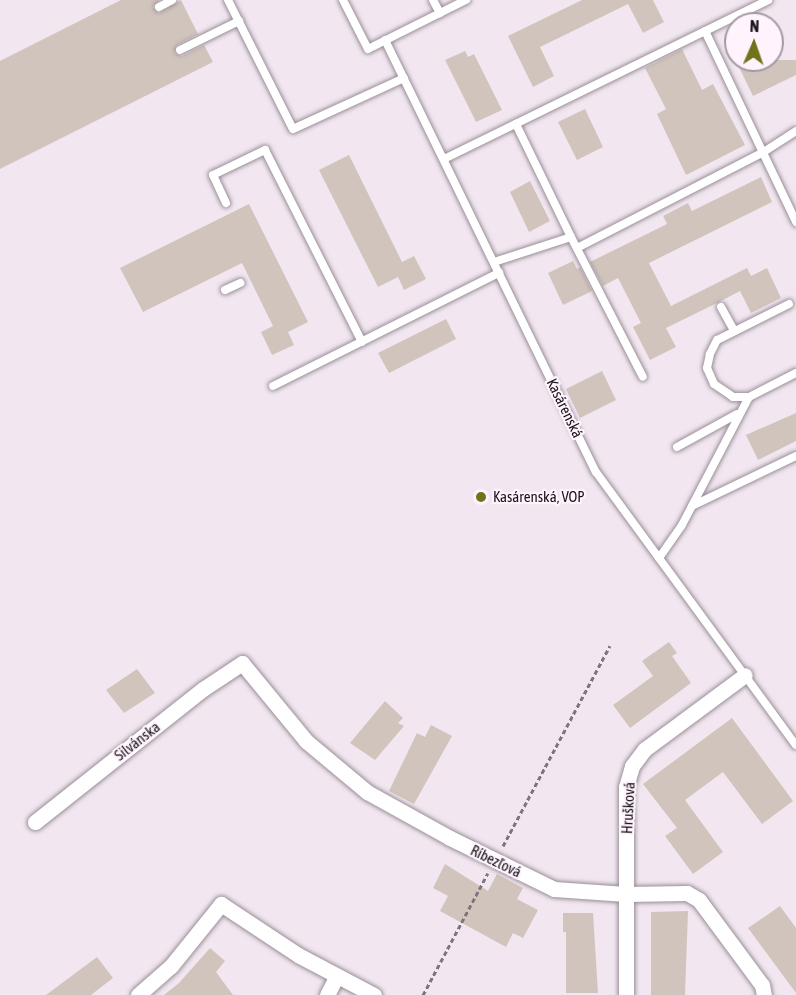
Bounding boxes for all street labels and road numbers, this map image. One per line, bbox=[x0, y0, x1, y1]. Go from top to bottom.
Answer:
street label: Kasárenská bbox=[543, 375, 587, 441]
street label: Silvánska bbox=[111, 718, 163, 764]
street label: Hrušková bbox=[618, 782, 638, 834]
street label: Ríbezľová bbox=[468, 841, 524, 881]

